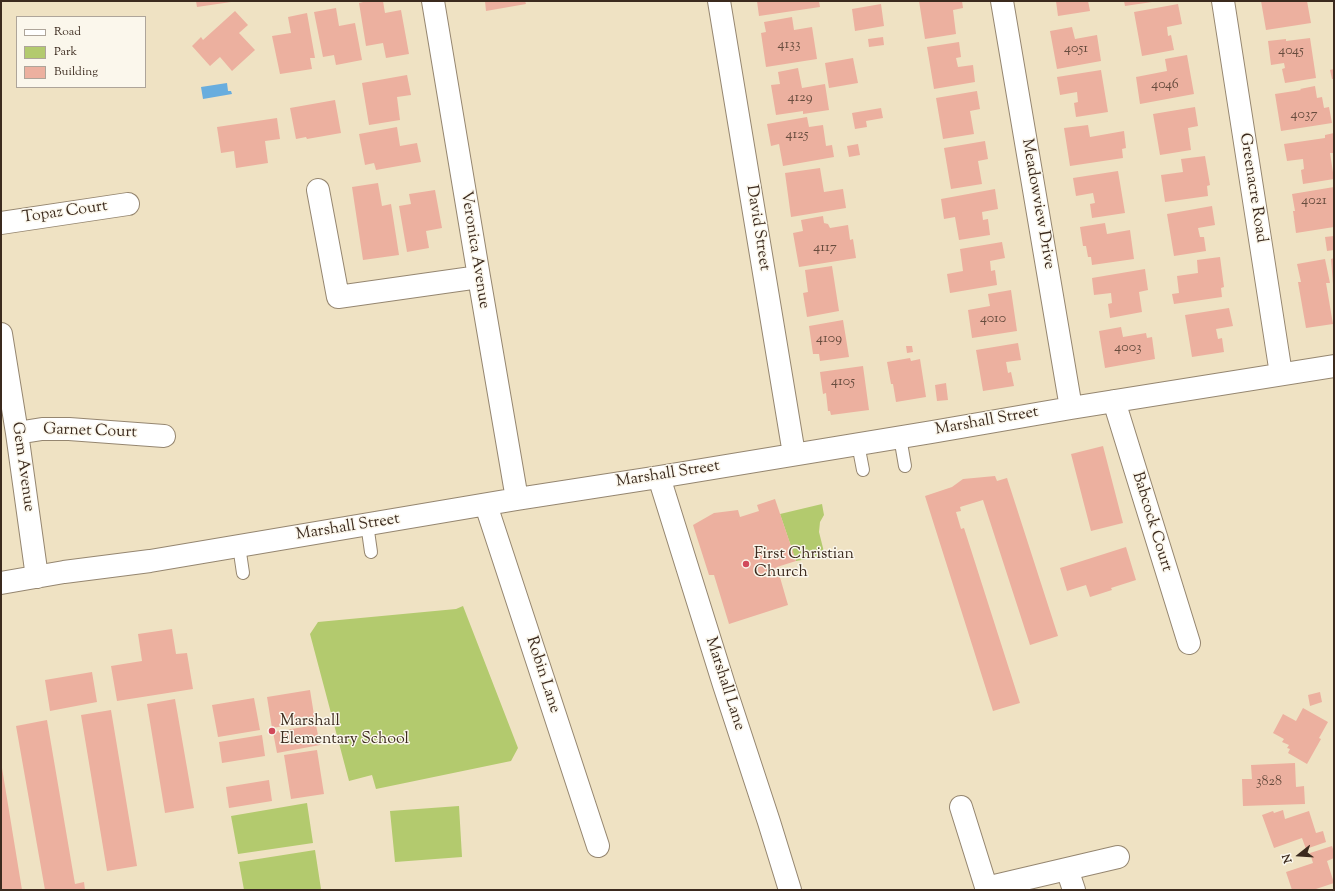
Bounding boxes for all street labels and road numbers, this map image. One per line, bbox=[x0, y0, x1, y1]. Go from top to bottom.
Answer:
street label: Greenacre Road bbox=[1234, 132, 1270, 244]
street label: Meadowview Drive bbox=[1016, 137, 1058, 271]
street label: David Street bbox=[741, 184, 773, 272]
street label: Veronica Avenue bbox=[455, 190, 493, 310]
street label: Topaz Court bbox=[21, 198, 109, 228]
street label: Marshall Street bbox=[934, 403, 1040, 441]
street label: Gem Avenue bbox=[6, 421, 38, 513]
street label: Garnet Court bbox=[43, 421, 137, 443]
street label: Marshall Street bbox=[615, 457, 721, 493]
street label: Babcock Court bbox=[1127, 470, 1175, 574]
street label: Marshall Street bbox=[295, 510, 401, 546]
street label: Robin Lane bbox=[521, 634, 563, 716]
street label: Marshall Lane bbox=[700, 635, 748, 733]

